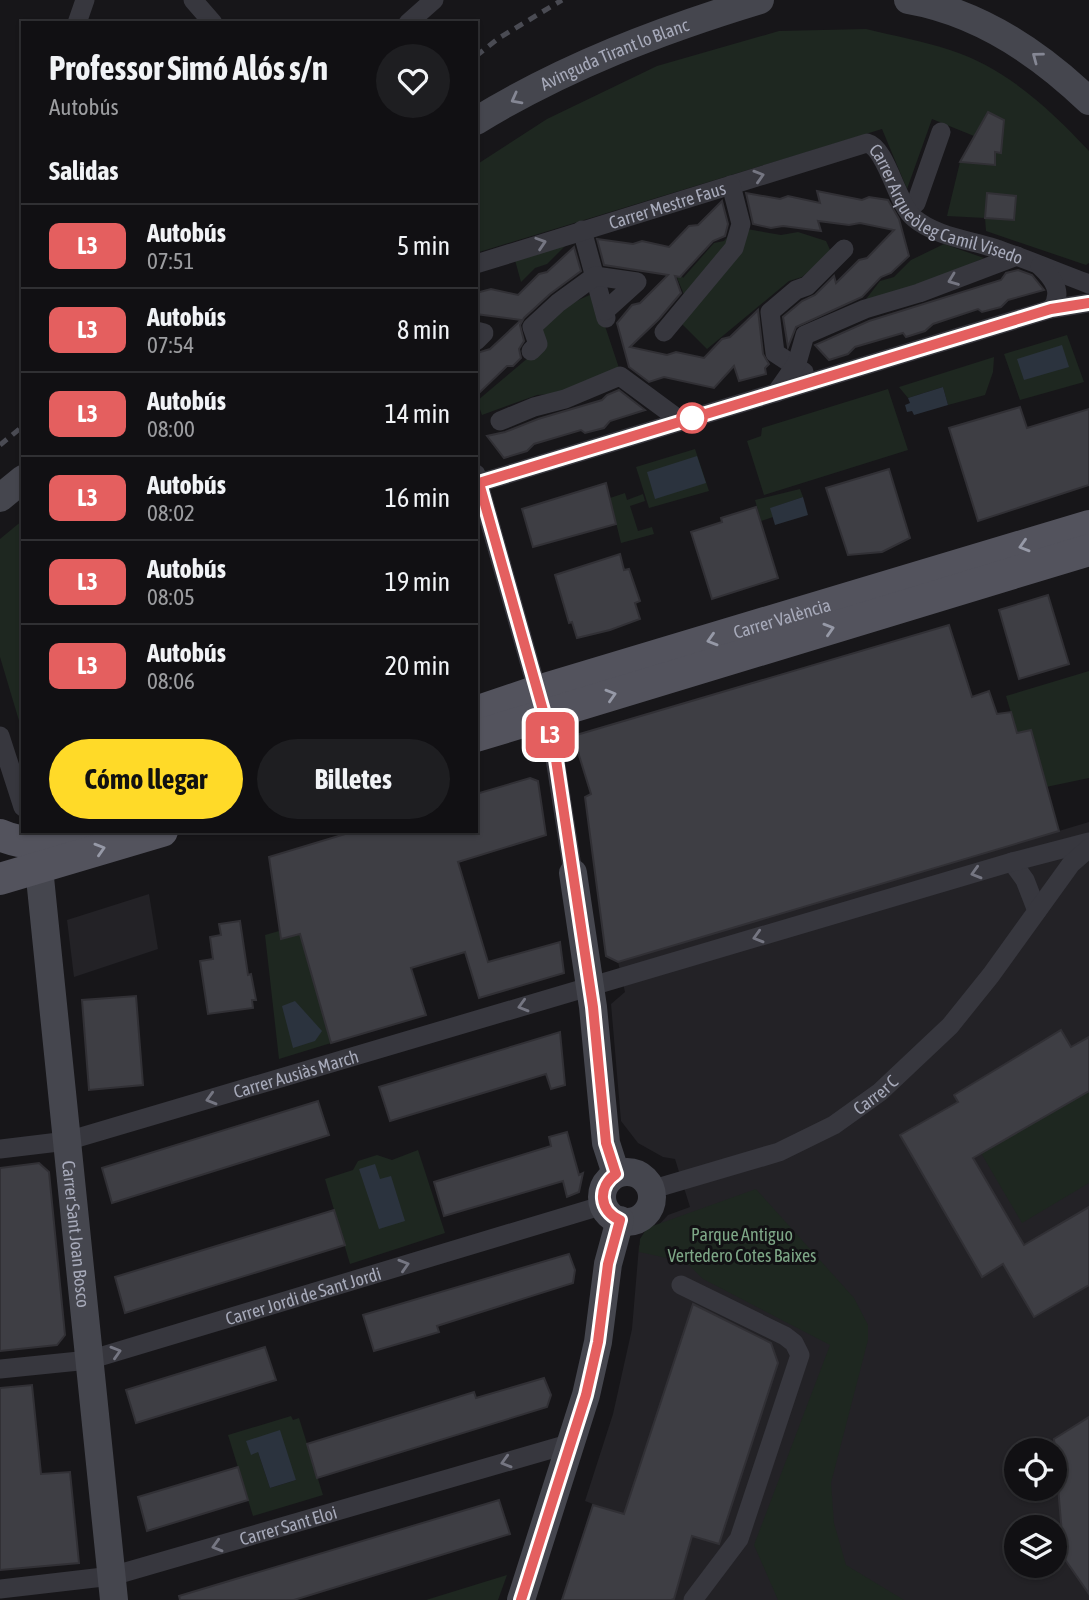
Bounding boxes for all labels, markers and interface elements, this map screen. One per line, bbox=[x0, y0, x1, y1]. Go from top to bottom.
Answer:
street label: Avinguda Tirant lo Blanc bbox=[536, 13, 691, 94]
button: heart bbox=[376, 44, 450, 118]
text: Professor Simó Alós s/n bbox=[49, 49, 328, 87]
one-way arrow bbox=[1032, 53, 1045, 65]
one-way arrow bbox=[511, 91, 523, 105]
text: Autobús bbox=[49, 94, 119, 120]
street label: Carrer Arqueòleg Camil Visedo bbox=[866, 139, 1026, 268]
text: Salidas bbox=[49, 156, 118, 186]
one-way arrow bbox=[752, 170, 764, 185]
street label: Carrer Mestre Faus bbox=[606, 177, 728, 233]
text: Autobús bbox=[147, 218, 226, 248]
text: 5 min bbox=[397, 231, 450, 261]
text: L3 bbox=[77, 232, 98, 259]
one-way arrow bbox=[534, 237, 547, 251]
text: 07:51 bbox=[147, 248, 194, 274]
one-way arrow bbox=[948, 272, 960, 286]
text: Autobús bbox=[147, 302, 226, 332]
text: 8 min bbox=[397, 315, 450, 345]
text: L3 bbox=[77, 316, 98, 343]
text: 07:54 bbox=[147, 332, 194, 358]
text: Autobús bbox=[147, 386, 226, 416]
text: 14 min bbox=[385, 399, 450, 429]
text: L3 bbox=[77, 400, 98, 427]
unlabelled marker bbox=[677, 403, 707, 433]
text: 08:00 bbox=[147, 416, 195, 442]
text: Autobús bbox=[147, 470, 226, 500]
text: 16 min bbox=[385, 483, 450, 513]
text: L3 bbox=[77, 484, 98, 511]
text: 08:02 bbox=[147, 500, 195, 526]
one-way arrow bbox=[1018, 537, 1030, 552]
text: Autobús bbox=[147, 554, 226, 584]
text: 19 min bbox=[385, 567, 450, 597]
text: L3 bbox=[77, 568, 98, 595]
text: 08:05 bbox=[147, 584, 195, 610]
street label: Carrer València bbox=[731, 594, 833, 642]
one-way arrow bbox=[822, 623, 834, 638]
one-way arrow bbox=[706, 632, 718, 647]
text: Autobús bbox=[147, 638, 226, 668]
text: 20 min bbox=[385, 651, 450, 681]
text: L3 bbox=[77, 652, 98, 679]
text: 08:06 bbox=[147, 668, 195, 694]
one-way arrow bbox=[604, 689, 617, 703]
line badge: L3 bbox=[518, 712, 582, 758]
text: L3 bbox=[540, 721, 560, 748]
button: Cómo llegar bbox=[49, 739, 243, 819]
button: Billetes bbox=[257, 739, 450, 819]
one-way arrow bbox=[94, 843, 106, 858]
one-way arrow bbox=[970, 864, 982, 879]
one-way arrow bbox=[752, 929, 764, 943]
one-way arrow bbox=[518, 998, 530, 1013]
street label: Carrer Ausiàs March bbox=[231, 1045, 361, 1102]
street label: Carrer C bbox=[849, 1070, 902, 1119]
one-way arrow bbox=[205, 1090, 217, 1105]
street label: Carrer Sant Joan Bosco bbox=[59, 1160, 94, 1309]
park label: Parque Antiguo Vertedero Cotes Baixes bbox=[668, 1224, 816, 1266]
one-way arrow bbox=[398, 1259, 410, 1274]
street label: Carrer Jordi de Sant Jordi bbox=[223, 1262, 383, 1329]
one-way arrow bbox=[109, 1346, 121, 1361]
map controls bbox=[1004, 1438, 1067, 1578]
button: locate bbox=[1004, 1438, 1067, 1501]
one-way arrow bbox=[500, 1453, 512, 1468]
street label: Carrer Sant Eloi bbox=[237, 1501, 339, 1549]
button: layers bbox=[1004, 1515, 1067, 1578]
one-way arrow bbox=[211, 1537, 223, 1552]

